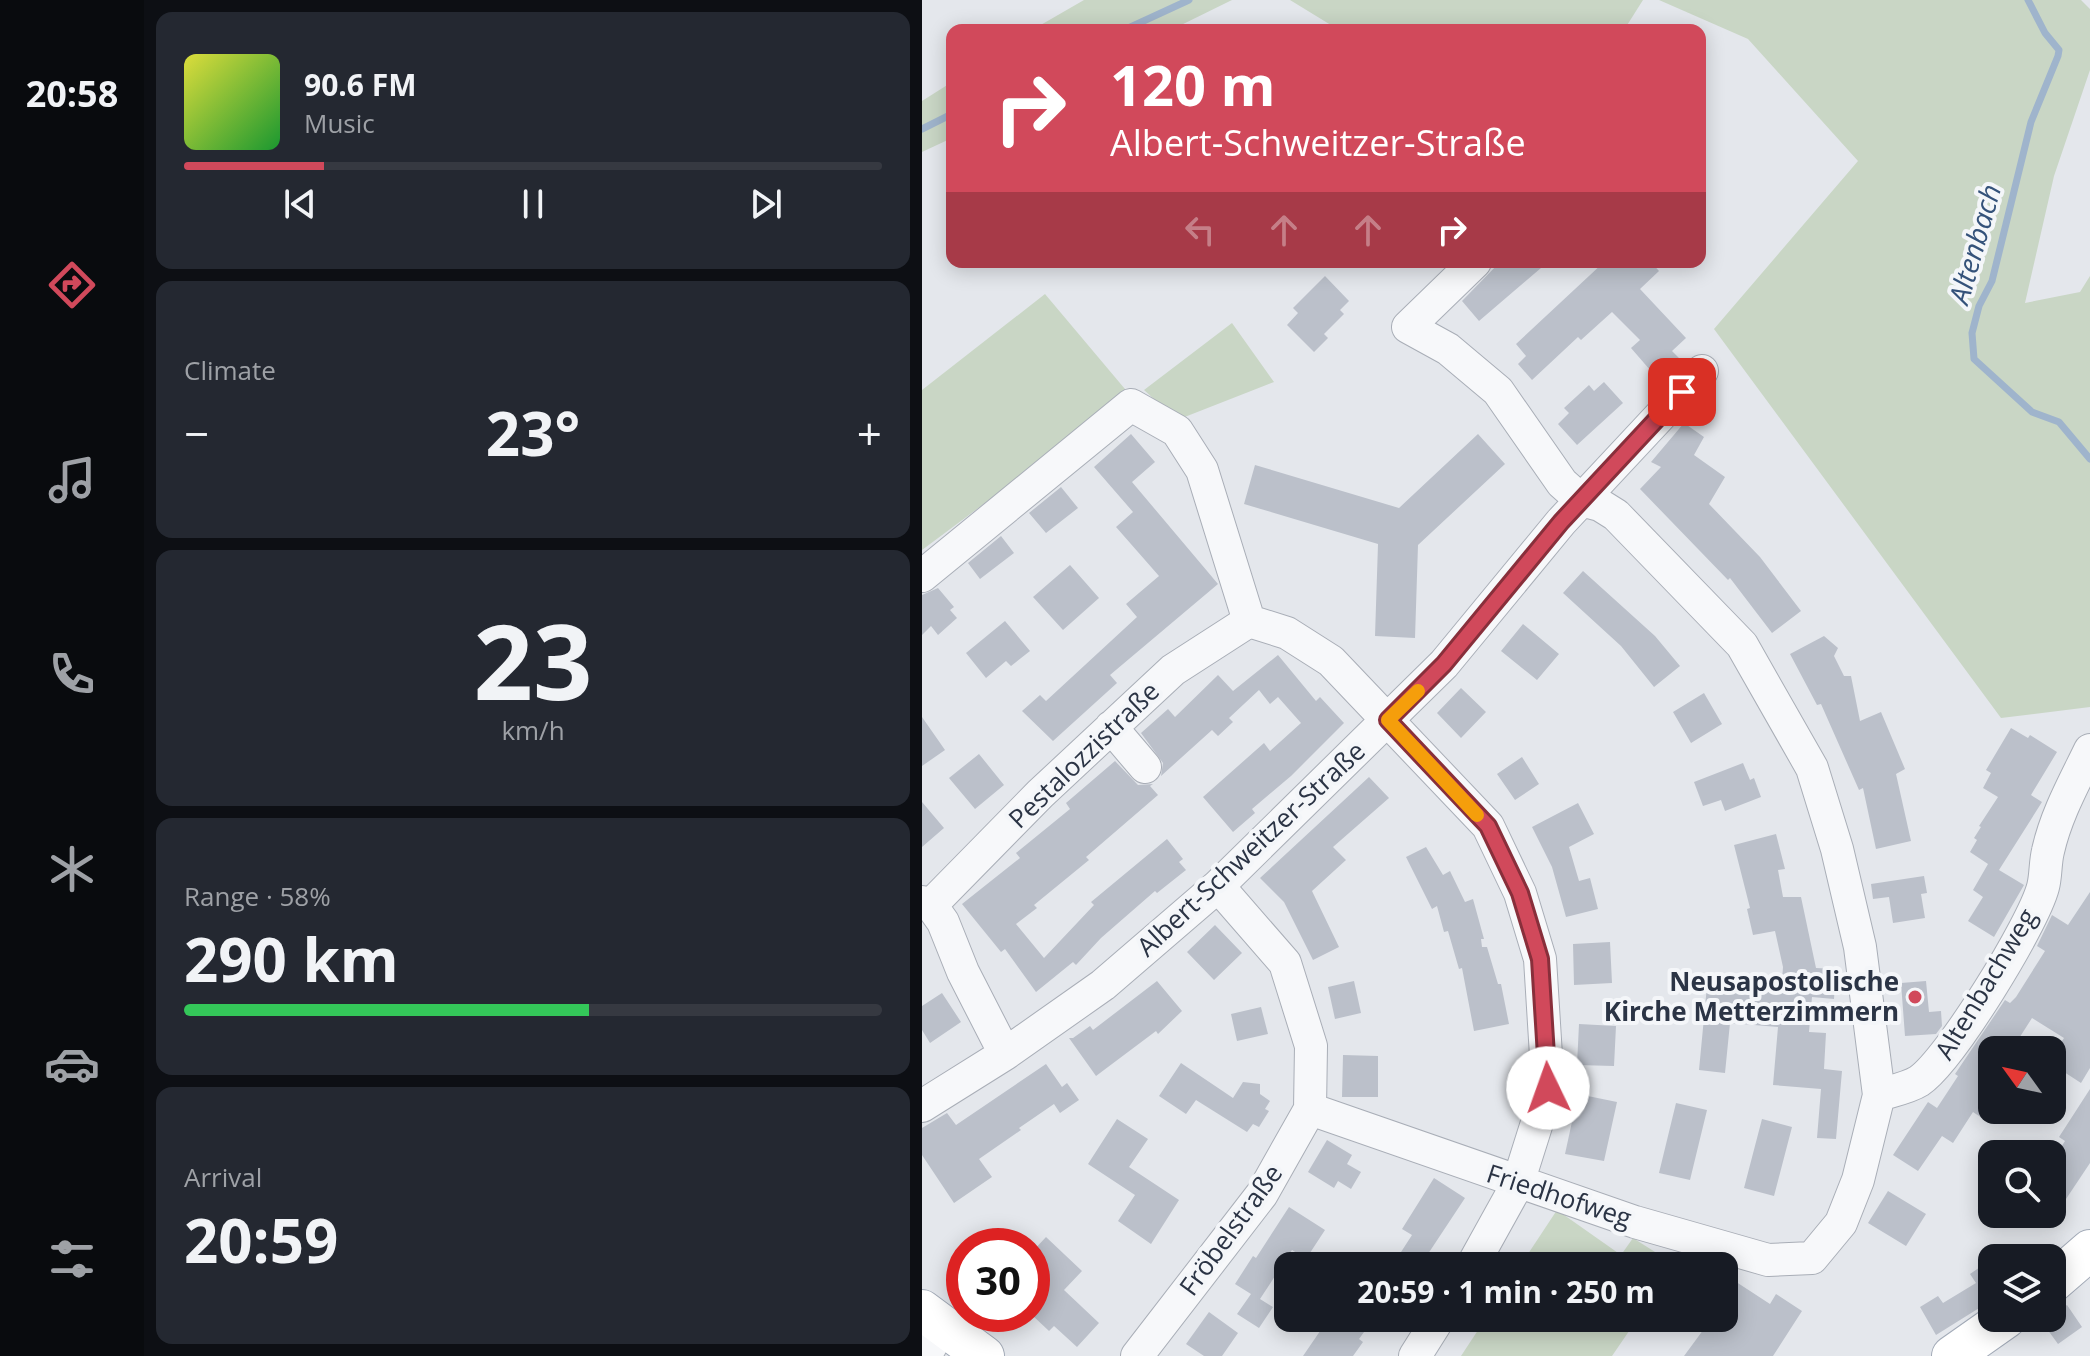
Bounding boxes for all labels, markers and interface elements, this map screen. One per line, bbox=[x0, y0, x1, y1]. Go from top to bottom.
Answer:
text: 120 m bbox=[1110, 46, 1276, 122]
icon: right bbox=[978, 56, 1082, 160]
text: 90.6 FM bbox=[304, 64, 417, 105]
text: 20:58 bbox=[26, 69, 118, 118]
text: Music bbox=[304, 105, 375, 141]
text: Albert-Schweitzer-Straße bbox=[1110, 118, 1526, 167]
water label: Altenbach bbox=[1938, 179, 2009, 310]
icon: previous bbox=[278, 182, 322, 226]
icon: pause bbox=[511, 182, 555, 226]
icon: next bbox=[744, 182, 788, 226]
icon: left bbox=[1178, 208, 1222, 252]
icon: ahead bbox=[1262, 208, 1306, 252]
icon: ahead bbox=[1346, 208, 1390, 252]
icon: right bbox=[1430, 208, 1474, 252]
icon: directions bbox=[44, 257, 100, 313]
text: Climate bbox=[184, 352, 276, 388]
pin bbox=[1648, 358, 1716, 426]
icon: arrive bbox=[1660, 370, 1704, 414]
text: 23° bbox=[486, 392, 580, 474]
text: − bbox=[184, 403, 209, 463]
text: + bbox=[857, 403, 882, 463]
icon: music bbox=[44, 452, 100, 508]
text: 23 bbox=[474, 589, 592, 730]
icon: phone bbox=[44, 646, 100, 702]
street label: Pestalozzistraße bbox=[1000, 673, 1167, 836]
text: km/h bbox=[501, 712, 565, 748]
street label: Albert-Schweitzer-Straße bbox=[1128, 733, 1372, 964]
icon: climate bbox=[44, 841, 100, 897]
text: Range · 58% bbox=[184, 878, 331, 914]
street label: Altenbachweg bbox=[1926, 901, 2044, 1066]
text: 290 km bbox=[184, 918, 399, 1000]
place label: Neusapostolische Kirche Metterzimmern bbox=[1604, 963, 1899, 1029]
marker: Neusapostolische Kirche Metterzimmern bbox=[1906, 988, 1924, 1006]
icon: car bbox=[44, 1036, 100, 1092]
north arrow bbox=[1978, 1036, 2066, 1124]
map controls bbox=[1978, 1036, 2066, 1332]
position arrow bbox=[1506, 1046, 1590, 1130]
button: search bbox=[1978, 1140, 2066, 1228]
street label: Friedhofweg bbox=[1482, 1155, 1636, 1235]
street label: Fröbelstraße bbox=[1170, 1156, 1290, 1302]
text: Arrival bbox=[184, 1159, 262, 1195]
text: 20:59 bbox=[184, 1199, 338, 1281]
speed limit sign: 30 bbox=[946, 1228, 1050, 1332]
icon: filters bbox=[44, 1231, 100, 1287]
button: layers bbox=[1978, 1244, 2066, 1332]
text: 20:59 · 1 min · 250 m bbox=[1357, 1271, 1655, 1312]

